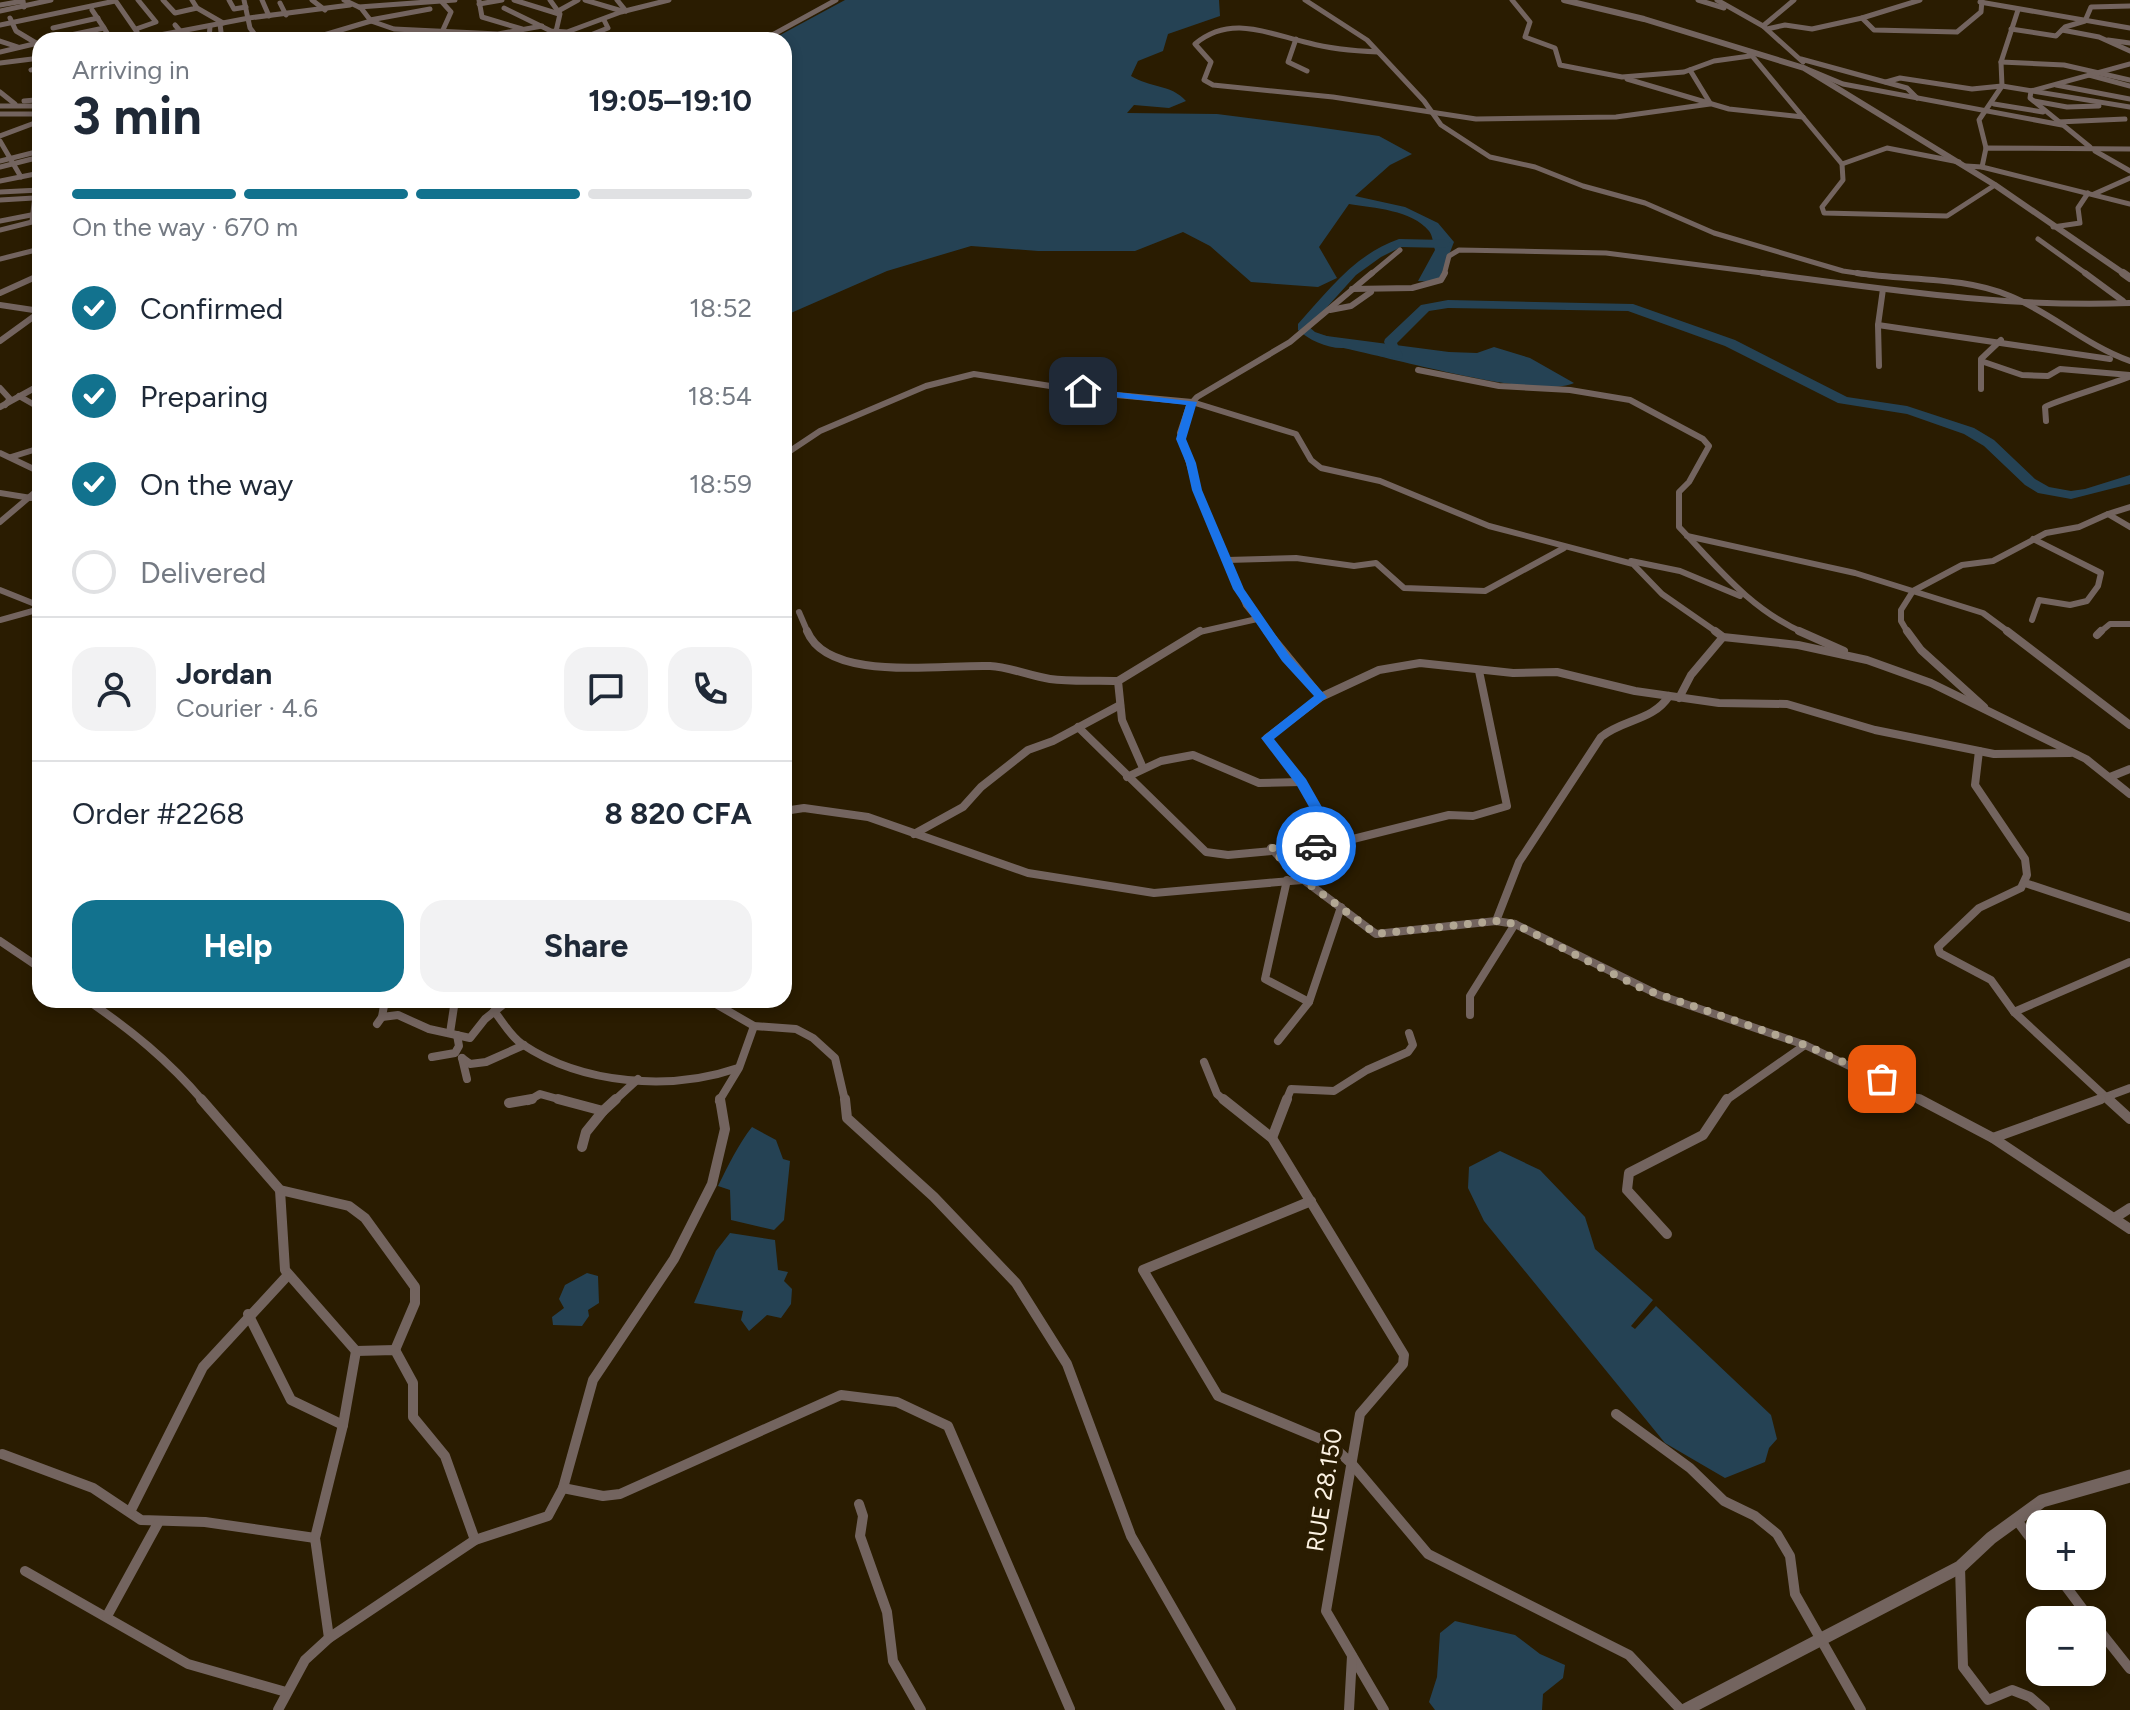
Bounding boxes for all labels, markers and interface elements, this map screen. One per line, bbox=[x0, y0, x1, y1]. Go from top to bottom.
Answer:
text: Arriving in bbox=[72, 54, 190, 86]
text: 19:05–19:10 bbox=[588, 82, 752, 119]
text: 3 min bbox=[72, 85, 202, 147]
text: On the way · 670 m bbox=[72, 211, 298, 243]
icon: check bbox=[72, 286, 116, 330]
text: Confirmed bbox=[140, 290, 283, 327]
text: 18:52 bbox=[689, 292, 752, 324]
pin bbox=[1049, 357, 1117, 425]
icon: home bbox=[1061, 369, 1105, 413]
icon: check bbox=[72, 374, 116, 418]
text: Preparing bbox=[140, 378, 268, 415]
text: 18:54 bbox=[688, 380, 752, 412]
icon: check bbox=[72, 462, 116, 506]
text: On the way bbox=[140, 466, 293, 503]
text: 18:59 bbox=[689, 468, 752, 500]
text: Delivered bbox=[140, 554, 266, 591]
button: person bbox=[72, 647, 156, 731]
button: chat bbox=[564, 647, 648, 731]
button: phone bbox=[668, 647, 752, 731]
text: Jordan bbox=[176, 655, 272, 692]
text: Courier · 4.6 bbox=[176, 692, 318, 724]
text: Order #2268 bbox=[72, 795, 245, 832]
text: 8 820 CFA bbox=[604, 795, 752, 832]
courier bbox=[1276, 806, 1356, 886]
icon: car bbox=[1294, 824, 1338, 868]
button: Help bbox=[72, 900, 404, 992]
button: Share bbox=[420, 900, 752, 992]
pin bbox=[1848, 1045, 1916, 1113]
icon: bag bbox=[1860, 1057, 1904, 1101]
street label: RUE 28.150 bbox=[1300, 1426, 1348, 1554]
map controls bbox=[2026, 1510, 2106, 1686]
button: + bbox=[2026, 1510, 2106, 1590]
button: − bbox=[2026, 1606, 2106, 1686]

